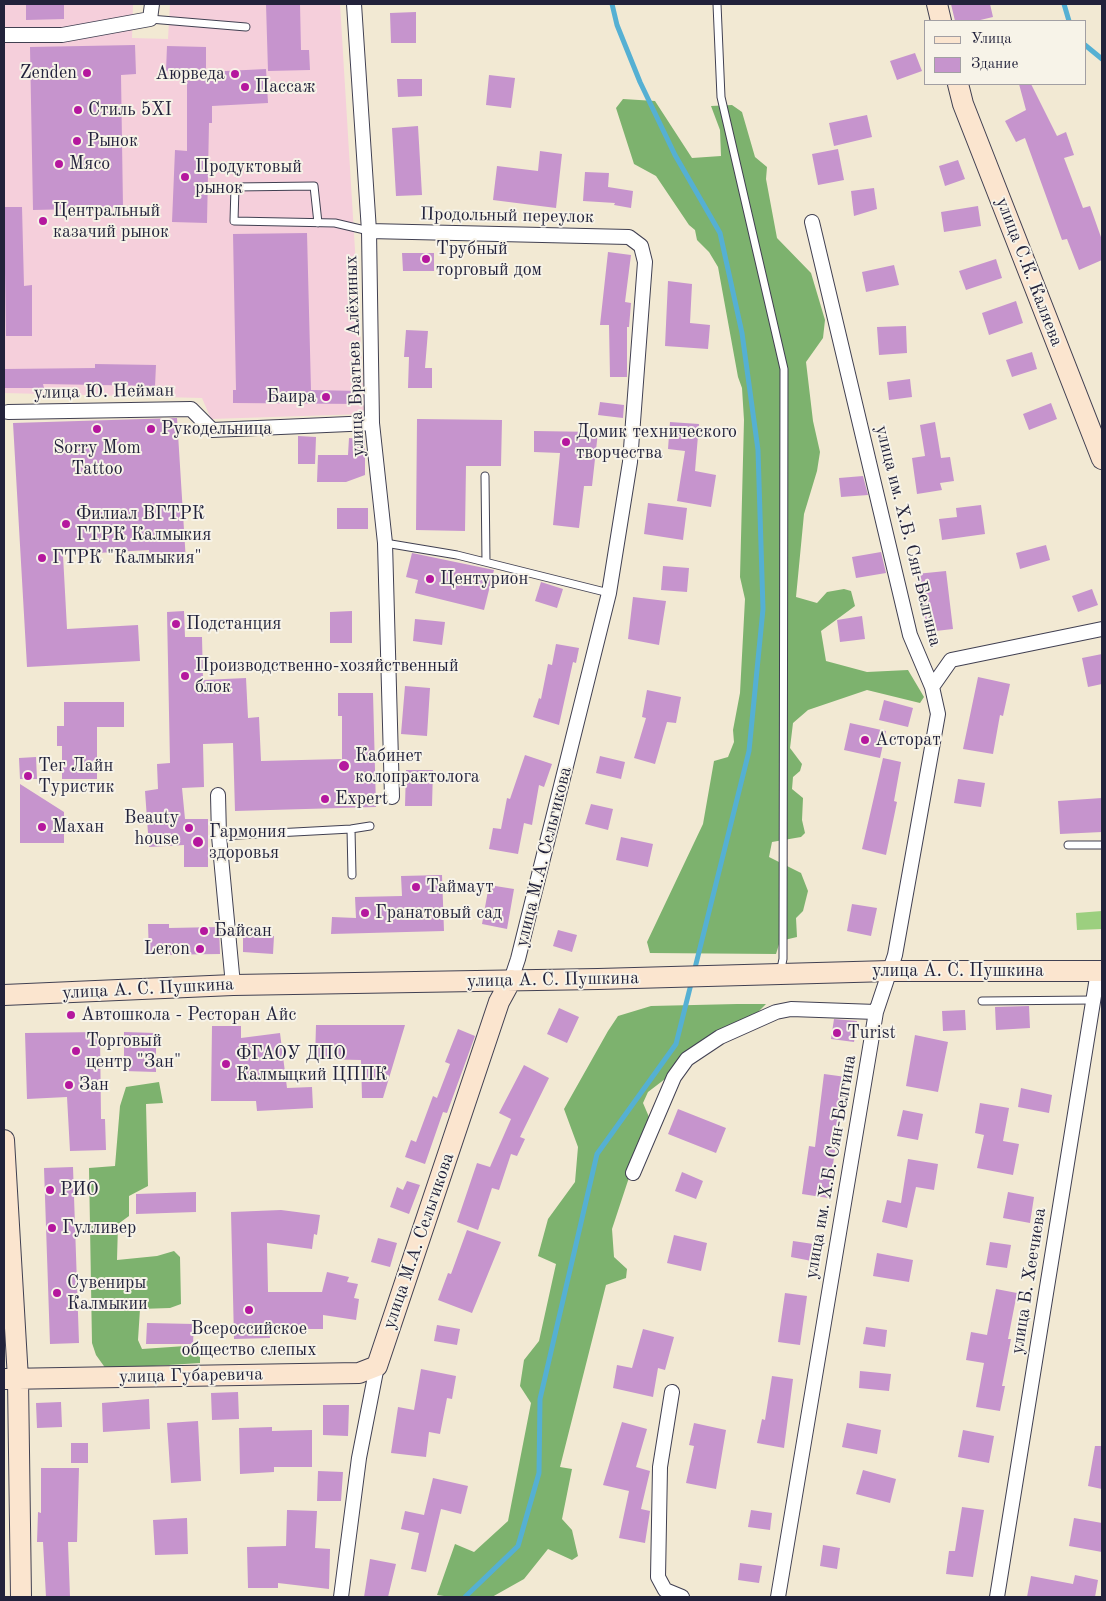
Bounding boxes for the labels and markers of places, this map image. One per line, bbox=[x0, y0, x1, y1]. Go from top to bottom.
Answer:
place label: Zenden bbox=[20, 62, 77, 84]
place label: Аюрведа bbox=[155, 63, 225, 85]
marker: Zenden bbox=[81, 67, 93, 79]
marker: Аюрведа bbox=[229, 68, 241, 80]
place label: Пассаж bbox=[255, 76, 316, 98]
marker: Пассаж bbox=[239, 81, 251, 93]
place label: Стиль 5XI bbox=[88, 99, 172, 121]
marker: Стиль 5XI bbox=[72, 104, 84, 116]
place label: Рынок bbox=[87, 130, 138, 152]
marker: Рынок bbox=[71, 135, 83, 147]
place label: Мясо bbox=[69, 153, 110, 175]
place label: Продуктовый рынок bbox=[195, 156, 302, 198]
marker: Мясо bbox=[53, 158, 65, 170]
marker: Продуктовый рынок bbox=[179, 171, 191, 183]
place label: Центральный казачий рынок bbox=[53, 200, 169, 242]
marker: Центральный казачий рынок bbox=[37, 215, 49, 227]
place label: Трубный торговый дом bbox=[436, 238, 542, 280]
marker: Трубный торговый дом bbox=[420, 253, 432, 265]
place label: Баира bbox=[266, 386, 316, 408]
marker: Баира bbox=[320, 391, 332, 403]
place label: Рукодельница bbox=[161, 418, 272, 440]
place label: Домик технического творчества bbox=[576, 421, 737, 464]
marker: Sorry Mom Tattoo bbox=[91, 423, 103, 435]
marker: Рукодельница bbox=[145, 423, 157, 435]
marker: Домик технического творчества bbox=[560, 436, 572, 448]
place label: Sorry Mom Tattoo bbox=[53, 437, 141, 479]
place label: Филиал ВГТРК ГТРК Калмыкия bbox=[76, 503, 211, 546]
marker: Филиал ВГТРК ГТРК Калмыкия bbox=[60, 518, 72, 530]
place label: ГТРК "Калмыкия" bbox=[52, 547, 202, 569]
marker: ГТРК "Калмыкия" bbox=[36, 552, 48, 564]
place label: Центурион bbox=[440, 568, 528, 590]
marker: Центурион bbox=[424, 573, 436, 585]
place label: Подстанция bbox=[186, 613, 281, 635]
marker: Подстанция bbox=[170, 618, 182, 630]
place label: Производственно-хозяйственный блок bbox=[195, 655, 459, 698]
marker: Производственно-хозяйственный блок bbox=[179, 670, 191, 682]
place label: Асторат bbox=[875, 729, 941, 751]
marker: Асторат bbox=[859, 734, 871, 746]
place label: Кабинет колопрактолога bbox=[355, 745, 480, 788]
place label: Тег Лайн Туристик bbox=[38, 755, 114, 798]
marker: Кабинет колопрактолога bbox=[337, 759, 351, 773]
marker: Тег Лайн Туристик bbox=[22, 770, 34, 782]
place label: Eхpert bbox=[335, 788, 388, 810]
marker: Eхpert bbox=[319, 793, 331, 805]
place label: Beauty house bbox=[124, 807, 179, 850]
place label: Махан bbox=[52, 816, 104, 838]
marker: Махан bbox=[36, 821, 48, 833]
place label: Гармония здоровья bbox=[209, 821, 286, 864]
marker: Beauty house bbox=[183, 822, 195, 834]
marker: Гармония здоровья bbox=[191, 835, 205, 849]
place label: Таймаут bbox=[426, 876, 494, 898]
marker: Таймаут bbox=[410, 881, 422, 893]
place label: Гранатовый сад bbox=[375, 902, 502, 924]
marker: Гранатовый сад bbox=[359, 907, 371, 919]
place label: Байсан bbox=[214, 920, 272, 942]
marker: Байсан bbox=[198, 925, 210, 937]
place label: Leron bbox=[144, 938, 190, 960]
marker: Leron bbox=[194, 943, 206, 955]
place label: Автошкола - Ресторан Айс bbox=[81, 1004, 296, 1026]
marker: Автошкола - Ресторан Айс bbox=[65, 1009, 77, 1021]
place label: Turist bbox=[847, 1022, 896, 1044]
marker: Turist bbox=[831, 1027, 843, 1039]
place label: Торговый центр "Зан" bbox=[86, 1030, 181, 1072]
place label: ФГАОУ ДПО Калмыцкий ЦППК bbox=[236, 1043, 388, 1086]
marker: Торговый центр "Зан" bbox=[70, 1045, 82, 1057]
marker: ФГАОУ ДПО Калмыцкий ЦППК bbox=[220, 1058, 232, 1070]
place label: Зан bbox=[79, 1074, 109, 1096]
marker: Зан bbox=[63, 1079, 75, 1091]
place label: РИО bbox=[60, 1179, 99, 1201]
marker: РИО bbox=[44, 1184, 56, 1196]
place label: Гулливер bbox=[62, 1217, 136, 1239]
marker: Гулливер bbox=[46, 1222, 58, 1234]
place label: Сувениры Калмыкии bbox=[67, 1272, 148, 1315]
marker: Сувениры Калмыкии bbox=[51, 1287, 63, 1299]
marker: Всероссийское общество слепых bbox=[243, 1304, 255, 1316]
place label: Всероссийское общество слепых bbox=[181, 1318, 317, 1360]

